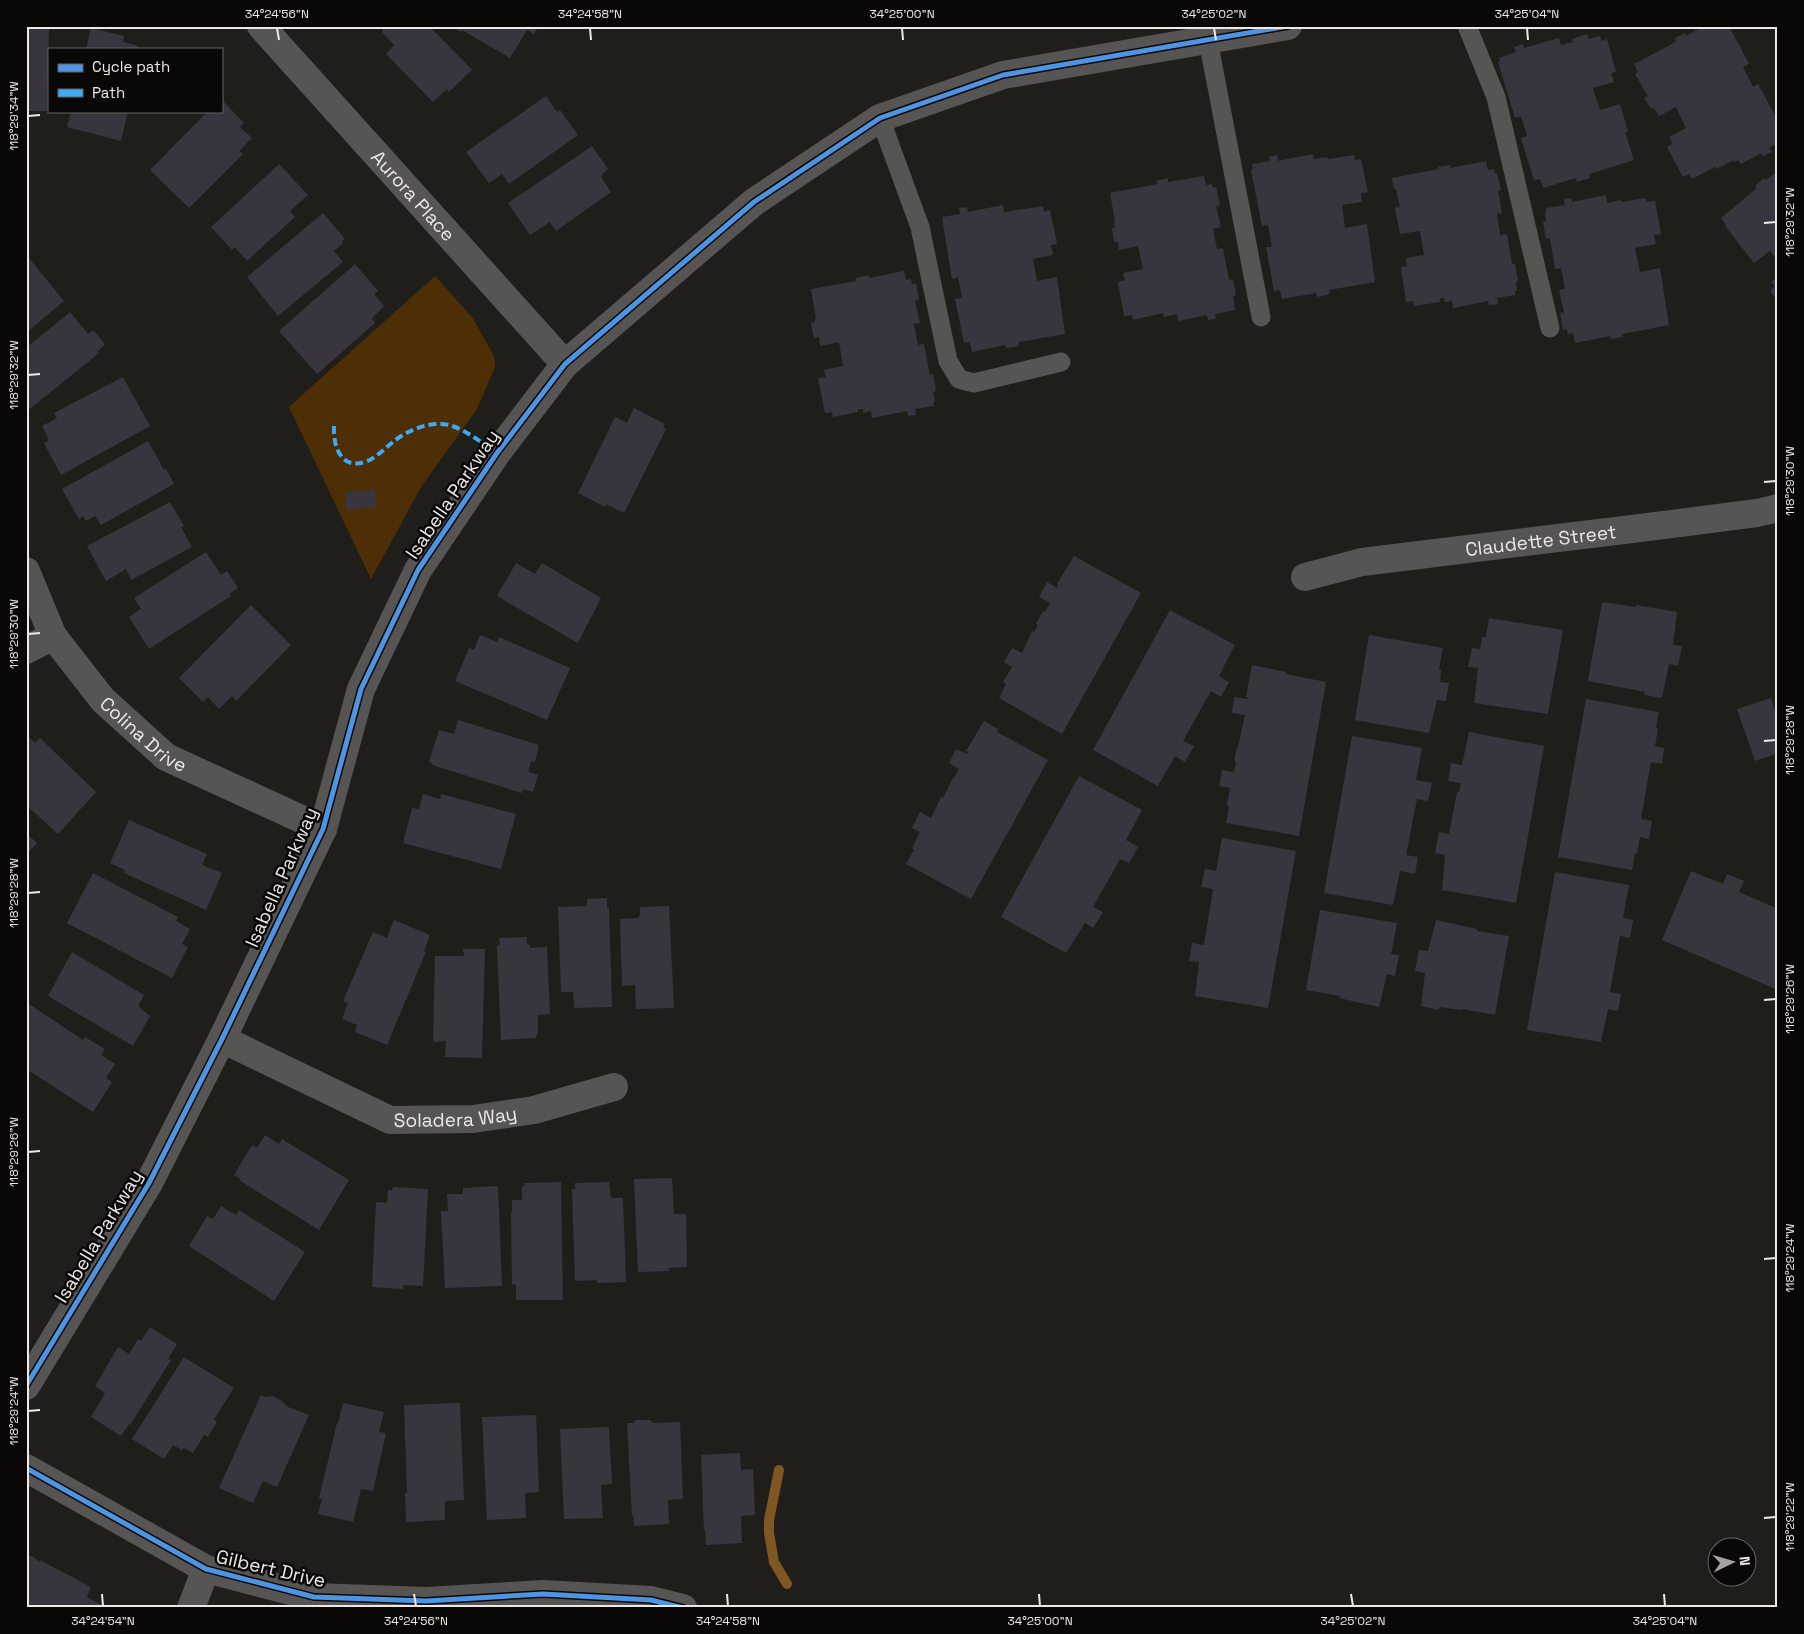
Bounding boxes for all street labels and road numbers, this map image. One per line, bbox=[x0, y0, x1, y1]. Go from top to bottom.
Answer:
street label: Aurora Place bbox=[366, 145, 461, 247]
street label: Isabella Parkway bbox=[400, 425, 505, 564]
street label: Claudette Street bbox=[1464, 519, 1618, 562]
street label: Colina Drive bbox=[94, 691, 191, 778]
street label: Isabella Parkway bbox=[239, 803, 324, 951]
street label: Soladera Way bbox=[394, 1101, 519, 1133]
street label: Isabella Parkway bbox=[49, 1165, 148, 1307]
street label: Gilbert Drive bbox=[214, 1544, 328, 1593]

